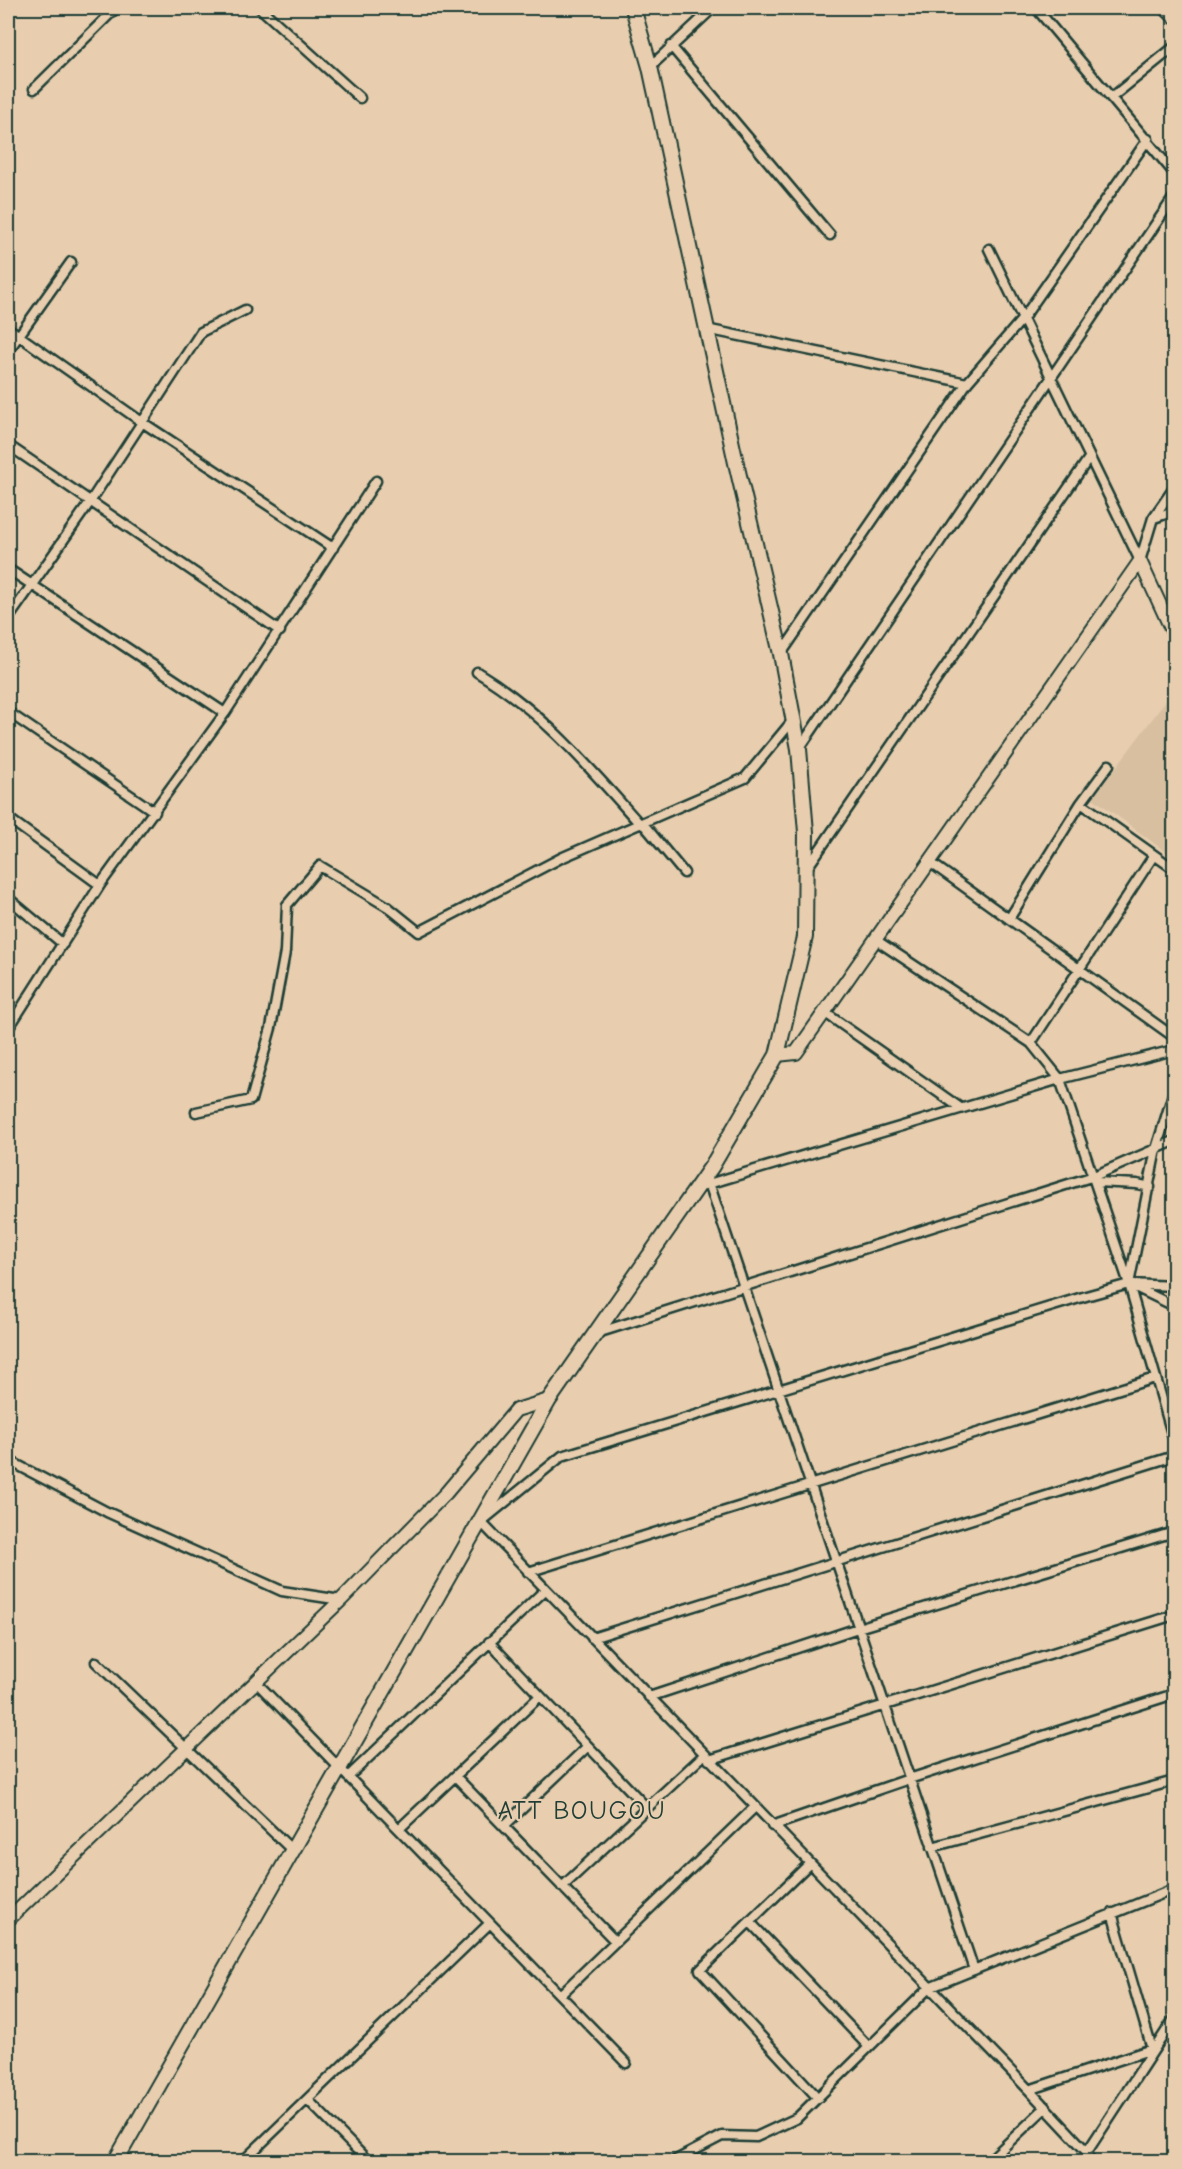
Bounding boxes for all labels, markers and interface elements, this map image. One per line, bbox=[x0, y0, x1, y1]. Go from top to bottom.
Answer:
district label: ATT BOUGOU bbox=[498, 1796, 666, 1826]

